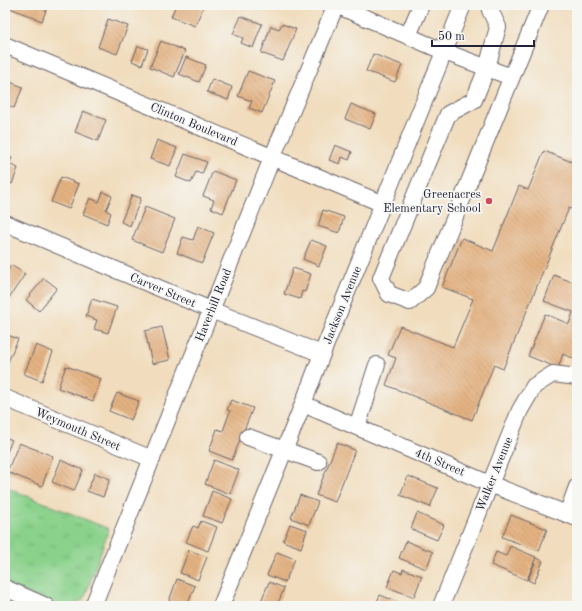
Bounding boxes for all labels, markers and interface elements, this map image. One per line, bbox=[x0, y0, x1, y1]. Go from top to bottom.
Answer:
scale bar bbox=[432, 22, 534, 48]
text: 50 m bbox=[438, 30, 465, 43]
street label: Clinton Boulevard bbox=[148, 101, 239, 149]
place label: Greenacres Elementary School bbox=[383, 189, 481, 215]
marker: Greenacres Elementary School bbox=[484, 196, 494, 206]
street label: Jackson Avenue bbox=[322, 264, 364, 346]
street label: Haverhill Road bbox=[194, 267, 234, 344]
street label: Carver Street bbox=[128, 272, 197, 310]
street label: Weymouth Street bbox=[33, 407, 122, 453]
street label: Walker Avenue bbox=[475, 435, 515, 513]
street label: 4th Street bbox=[413, 447, 466, 479]

